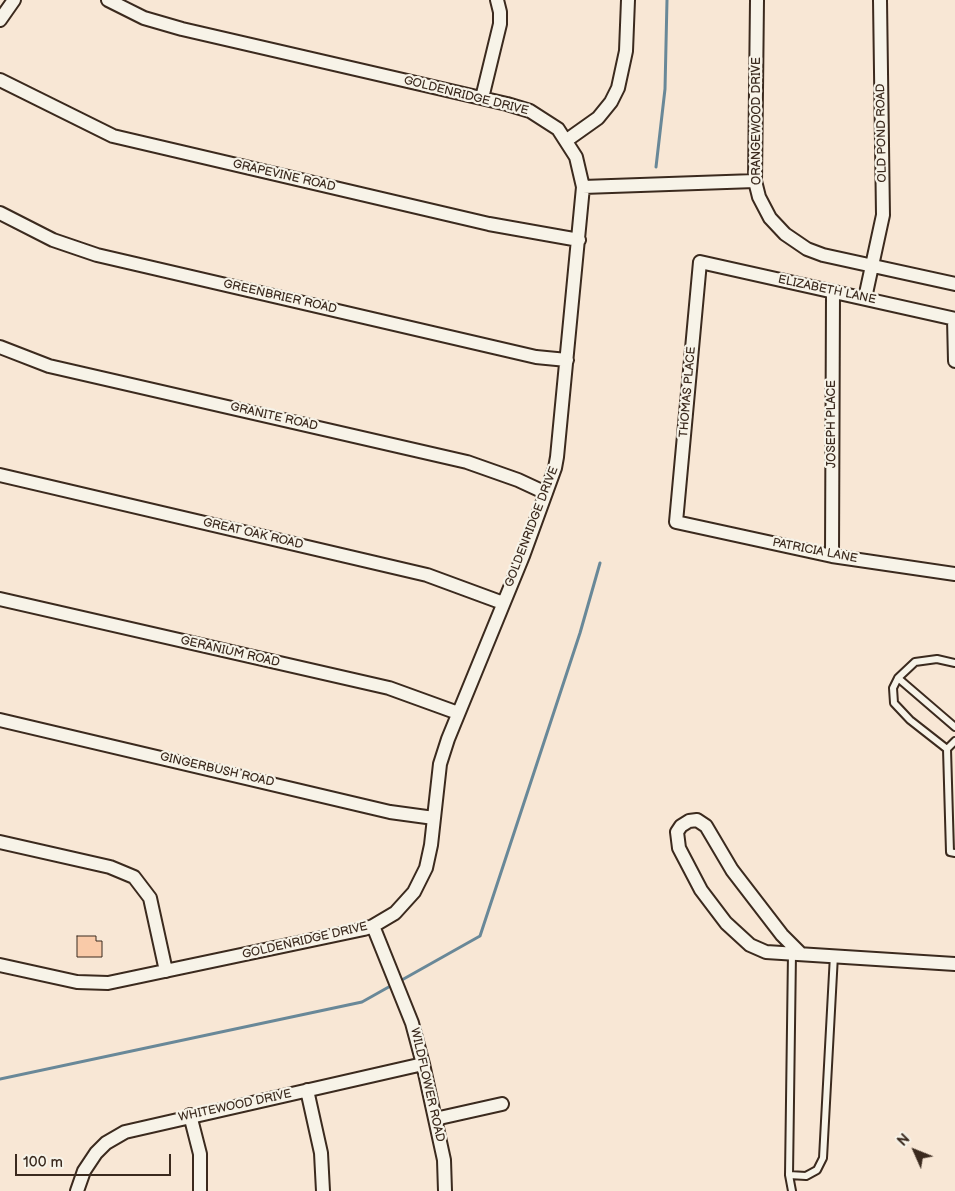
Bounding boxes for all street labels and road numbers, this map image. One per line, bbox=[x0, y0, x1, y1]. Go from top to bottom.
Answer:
street label: ORANGEWOOD DRIVE bbox=[750, 57, 764, 185]
street label: GOLDENRIDGE DRIVE bbox=[402, 74, 530, 118]
street label: OLD POND ROAD bbox=[874, 83, 890, 183]
street label: GRAPEVINE ROAD bbox=[231, 157, 337, 195]
street label: ELIZABETH LANE bbox=[777, 273, 877, 307]
street label: GREENBRIER ROAD bbox=[222, 277, 338, 317]
street label: THOMAS PLACE bbox=[677, 346, 699, 438]
street label: JOSEPH PLACE bbox=[825, 380, 839, 468]
street label: GRANITE ROAD bbox=[229, 400, 319, 434]
street label: GOLDENRIDGE DRIVE bbox=[502, 465, 562, 589]
street label: GREAT OAK ROAD bbox=[201, 515, 305, 553]
street label: PATRICIA LANE bbox=[771, 536, 859, 566]
street label: GERANIUM ROAD bbox=[179, 634, 281, 670]
street label: GINGERBUSH ROAD bbox=[158, 750, 276, 790]
street label: GOLDENRIDGE DRIVE bbox=[241, 920, 369, 962]
street label: WILDFLOWER ROAD bbox=[407, 1026, 447, 1144]
street label: WHITEWOOD DRIVE bbox=[177, 1087, 293, 1125]

